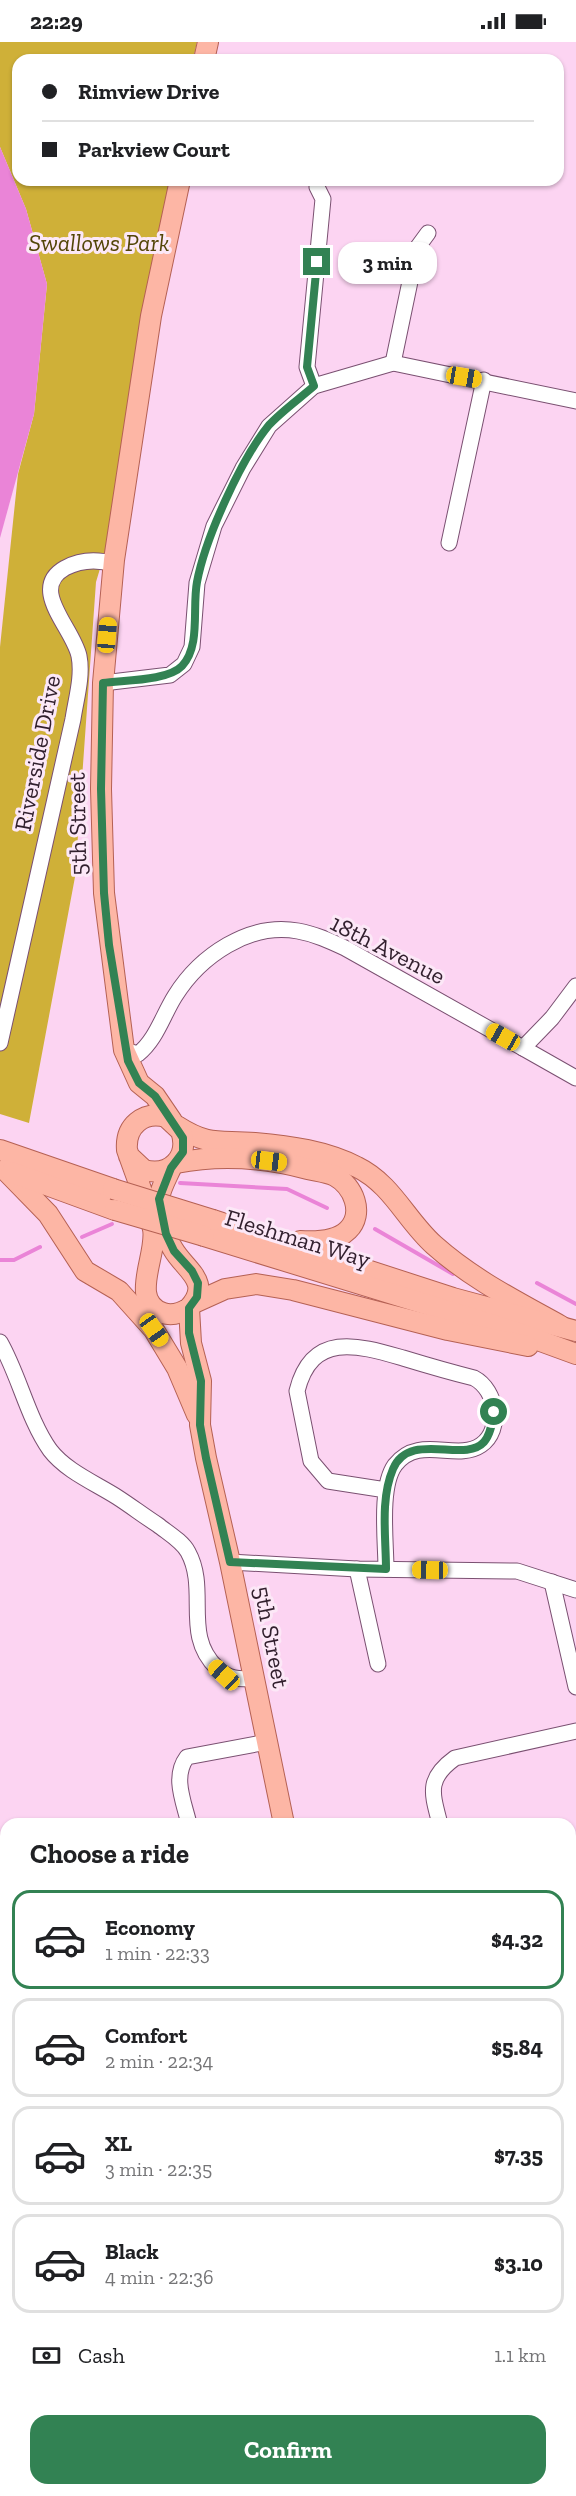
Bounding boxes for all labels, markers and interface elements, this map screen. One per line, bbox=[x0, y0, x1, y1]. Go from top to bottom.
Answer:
text: 22:29 bbox=[30, 8, 83, 35]
text: Rimview Drive bbox=[78, 78, 219, 105]
text: Parkview Court bbox=[78, 136, 230, 163]
park label: Swallows Park bbox=[29, 228, 170, 257]
callout: 3 min bbox=[338, 241, 437, 283]
route end bbox=[303, 248, 330, 275]
text: 3 min bbox=[363, 251, 412, 275]
car bbox=[445, 365, 483, 389]
car bbox=[96, 616, 118, 654]
street label: Riverside Drive bbox=[8, 673, 66, 833]
street label: 5th Street bbox=[62, 772, 92, 876]
street label: 18th Avenue bbox=[326, 908, 450, 990]
car bbox=[483, 1020, 523, 1054]
car bbox=[250, 1150, 288, 1172]
street label: Fleshman Way bbox=[222, 1202, 375, 1274]
car bbox=[136, 1310, 172, 1350]
route start bbox=[480, 1398, 507, 1425]
car bbox=[412, 1561, 448, 1579]
street label: 5th Street bbox=[248, 1584, 296, 1690]
car bbox=[205, 1656, 243, 1694]
text: Choose a ride bbox=[30, 1838, 189, 1870]
icon: car bbox=[33, 1913, 87, 1967]
text: Economy bbox=[105, 1914, 195, 1941]
text: $4.32 bbox=[491, 1926, 543, 1953]
text: 1 min · 22:33 bbox=[105, 1941, 210, 1965]
icon: car bbox=[33, 2021, 87, 2075]
text: Comfort bbox=[105, 2022, 187, 2049]
text: $5.84 bbox=[491, 2034, 543, 2061]
text: 2 min · 22:34 bbox=[105, 2049, 213, 2073]
icon: car bbox=[33, 2129, 87, 2183]
text: XL bbox=[105, 2130, 132, 2157]
text: $7.35 bbox=[494, 2142, 543, 2169]
text: 3 min · 22:35 bbox=[105, 2157, 212, 2181]
icon: car bbox=[33, 2237, 87, 2291]
text: Black bbox=[105, 2238, 159, 2265]
text: $3.10 bbox=[494, 2250, 543, 2277]
text: 4 min · 22:36 bbox=[105, 2265, 214, 2289]
icon: cash bbox=[30, 2339, 63, 2372]
text: Cash bbox=[78, 2342, 125, 2369]
text: 1.1 km bbox=[494, 2343, 546, 2367]
button: Confirm bbox=[30, 2415, 546, 2484]

